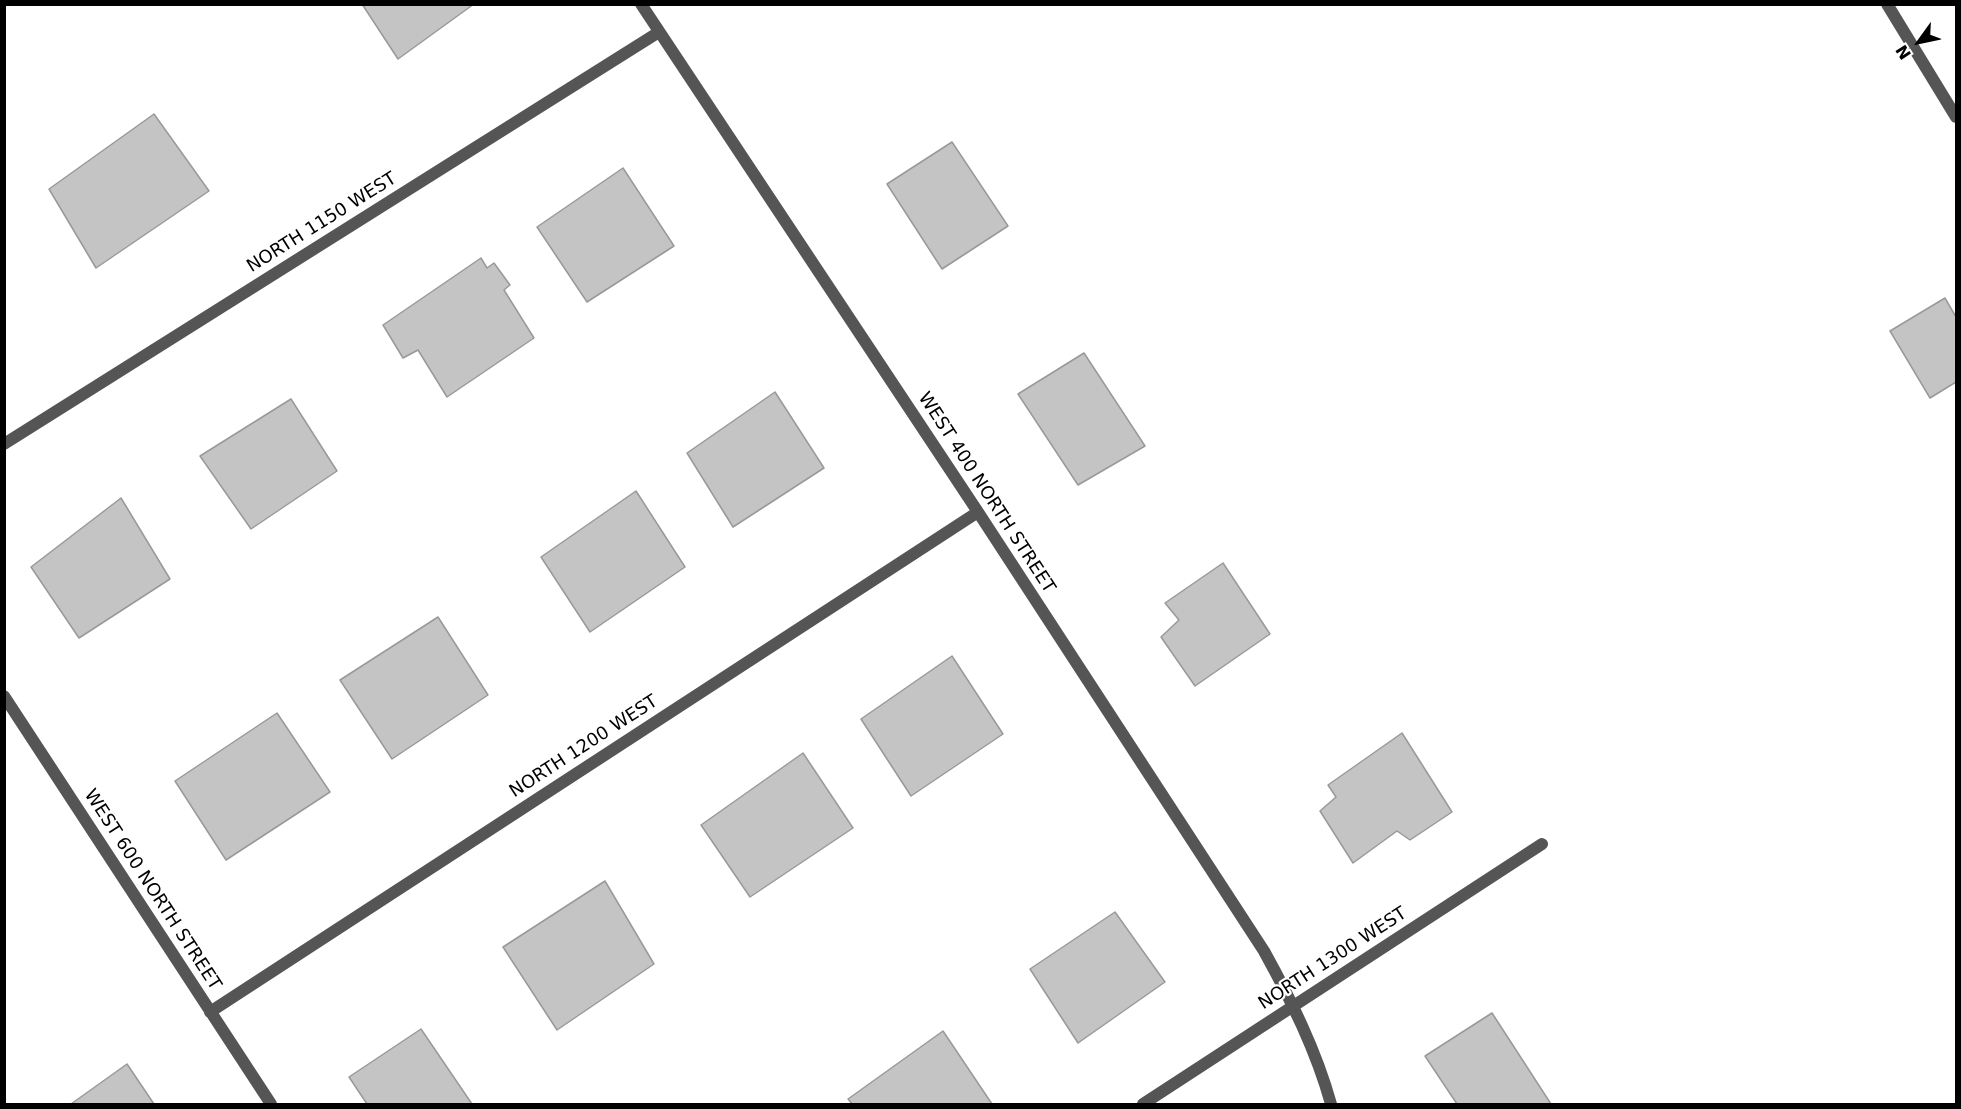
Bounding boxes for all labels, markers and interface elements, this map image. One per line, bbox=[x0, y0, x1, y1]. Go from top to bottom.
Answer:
north arrow bbox=[1889, 12, 1949, 72]
text: N bbox=[1892, 41, 1915, 63]
street label: NORTH 1150 WEST bbox=[243, 168, 401, 278]
street label: WEST 400 NORTH STREET bbox=[913, 389, 1059, 597]
street label: NORTH 1200 WEST bbox=[506, 691, 662, 803]
street label: WEST 600 NORTH STREET bbox=[79, 786, 225, 994]
street label: NORTH 1300 WEST bbox=[1255, 903, 1411, 1015]

